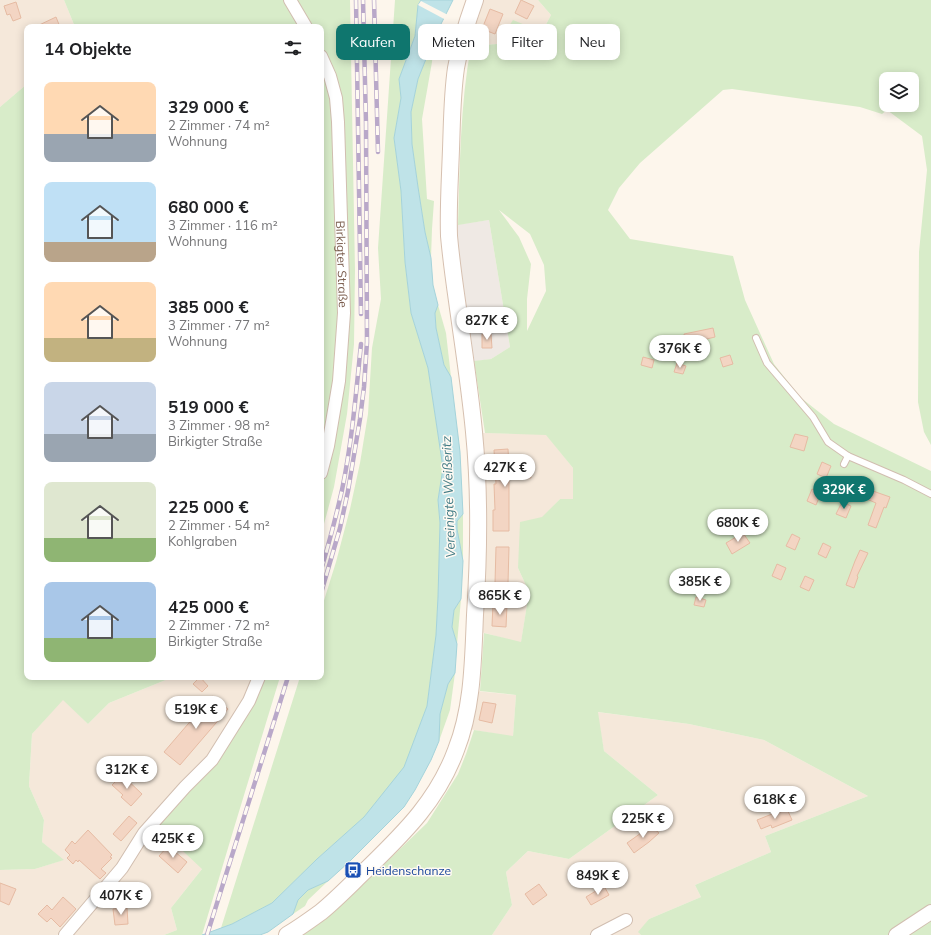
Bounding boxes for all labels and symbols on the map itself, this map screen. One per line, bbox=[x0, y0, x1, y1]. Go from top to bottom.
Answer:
street label: Birkigter Straße bbox=[334, 220, 351, 308]
pin: 827K € bbox=[454, 307, 520, 341]
pin: 376K € bbox=[647, 335, 713, 369]
water label: Vereinigte Weißeritz bbox=[438, 436, 458, 558]
pin: 427K € bbox=[472, 454, 538, 488]
pin: 329K € bbox=[811, 476, 877, 510]
pin: 680K € bbox=[705, 509, 771, 543]
pin: 385K € bbox=[667, 568, 733, 602]
pin: 865K € bbox=[467, 582, 533, 616]
pin: 519K € bbox=[163, 696, 229, 730]
pin: 312K € bbox=[94, 756, 160, 790]
pin: 618K € bbox=[742, 786, 808, 820]
pin: 225K € bbox=[610, 805, 676, 839]
pin: 425K € bbox=[140, 825, 206, 859]
bus stop icon: Heidenschanze bbox=[343, 860, 363, 880]
pin: 849K € bbox=[565, 862, 631, 896]
place label: Heidenschanze bbox=[366, 863, 451, 878]
pin: 407K € bbox=[88, 882, 154, 916]

